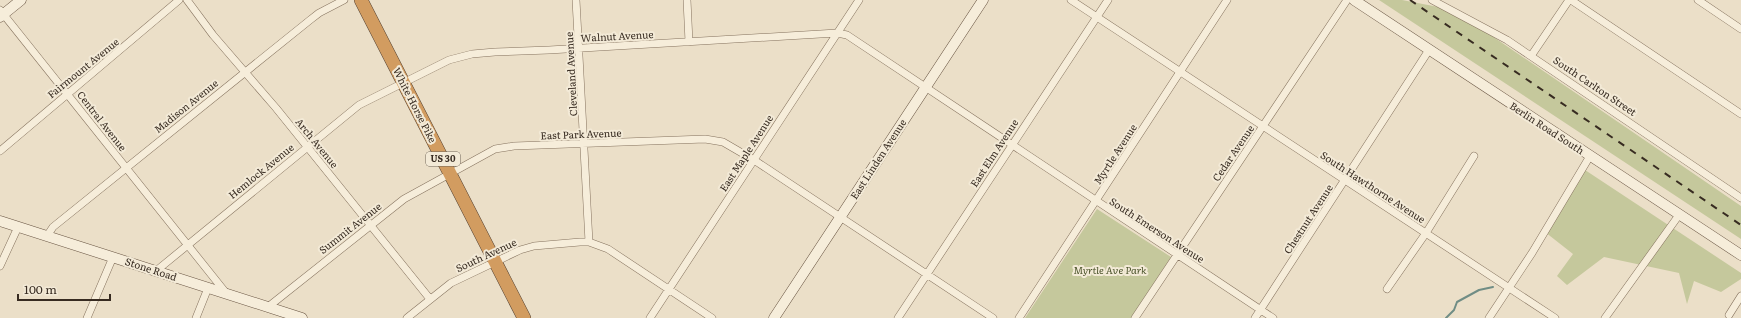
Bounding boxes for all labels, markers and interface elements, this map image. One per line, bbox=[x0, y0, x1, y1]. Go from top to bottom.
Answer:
street label: Walnut Avenue bbox=[580, 26, 654, 45]
street label: Cleveland Avenue bbox=[561, 32, 580, 117]
street label: Fairmount Avenue bbox=[44, 34, 122, 101]
street label: South Carlton Street bbox=[1551, 52, 1640, 119]
street label: White Horse Pike bbox=[390, 64, 441, 145]
street label: Madison Avenue bbox=[150, 75, 221, 136]
street label: Central Avenue bbox=[74, 87, 131, 154]
street label: Berlin Road South bbox=[1507, 98, 1588, 158]
street label: East Maple Avenue bbox=[715, 111, 776, 194]
street label: Arch Avenue bbox=[293, 114, 342, 171]
street label: East Linden Avenue bbox=[846, 116, 909, 202]
street label: East Elm Avenue bbox=[966, 116, 1021, 190]
street label: Myrtle Avenue bbox=[1089, 121, 1140, 187]
street label: Cedar Avenue bbox=[1208, 121, 1257, 184]
street label: East Park Avenue bbox=[540, 125, 622, 142]
street label: Hemlock Avenue bbox=[225, 140, 297, 202]
street label: South Hawthorne Avenue bbox=[1318, 147, 1429, 226]
road number: US 30 bbox=[426, 152, 460, 166]
street label: Chestnut Avenue bbox=[1279, 181, 1336, 256]
street label: South Emerson Avenue bbox=[1107, 193, 1208, 266]
street label: Summit Avenue bbox=[315, 198, 384, 257]
street label: South Avenue bbox=[453, 234, 519, 275]
street label: Stone Road bbox=[123, 253, 179, 284]
park label: Myrtle Ave Park bbox=[1074, 262, 1147, 277]
scale bar bbox=[18, 276, 110, 302]
text: 100 m bbox=[24, 280, 57, 298]

